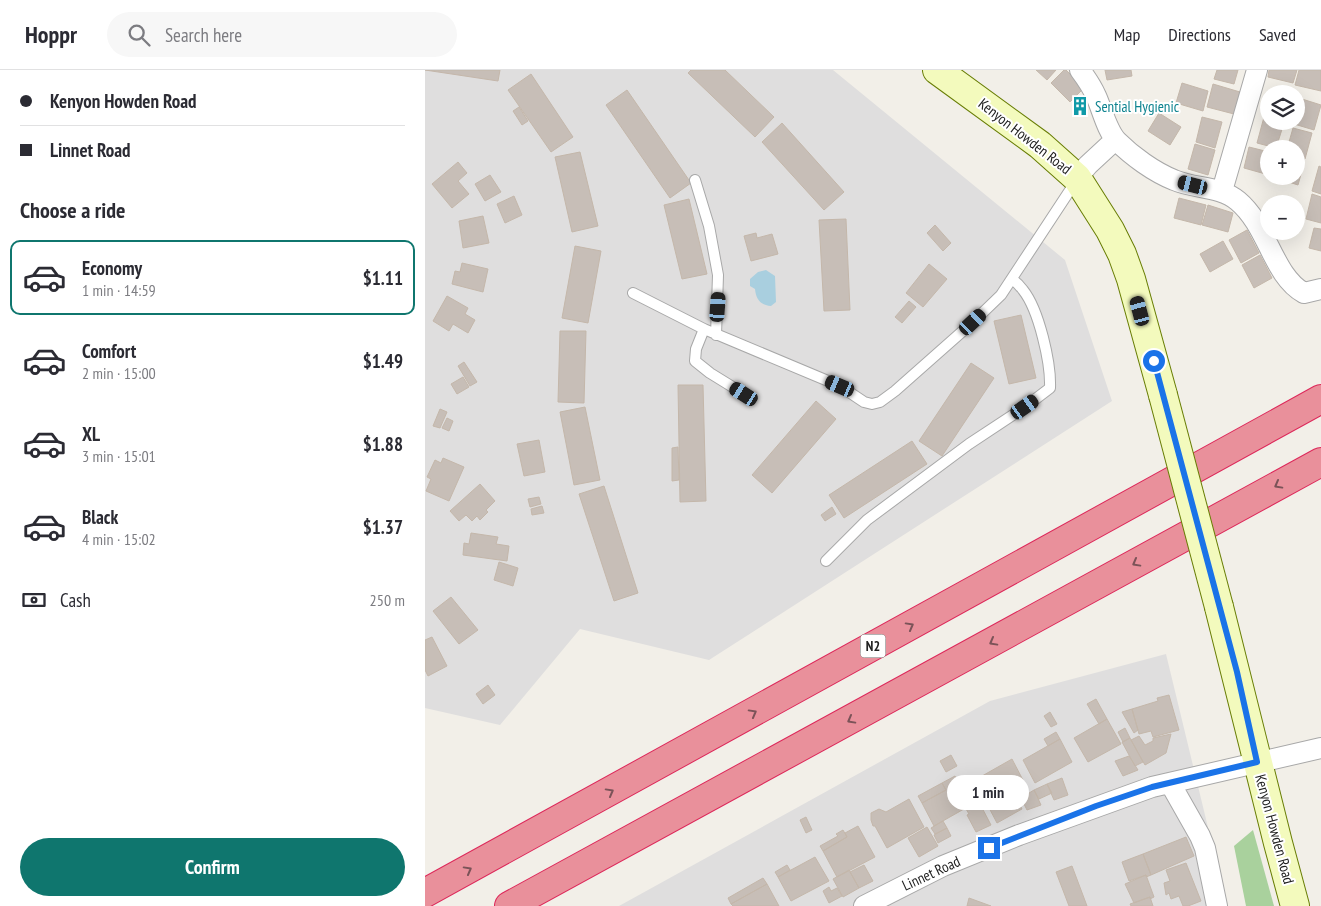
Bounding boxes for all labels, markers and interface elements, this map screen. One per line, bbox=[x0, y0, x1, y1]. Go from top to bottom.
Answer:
search box bbox=[107, 12, 457, 57]
text: Hoppr bbox=[25, 19, 77, 50]
icon: search bbox=[125, 21, 153, 49]
text: Search here bbox=[165, 23, 242, 47]
text: Map bbox=[1114, 23, 1140, 46]
text: Directions bbox=[1168, 23, 1231, 46]
text: Saved bbox=[1259, 23, 1296, 46]
map controls bbox=[1260, 85, 1305, 240]
button: layers bbox=[1260, 85, 1305, 130]
text: Kenyon Howden Road bbox=[50, 89, 196, 113]
street label: Kenyon Howden Road bbox=[975, 94, 1075, 178]
building icon: Sential Hygienic bbox=[1069, 95, 1091, 117]
place label: Sential Hygienic bbox=[1095, 97, 1180, 116]
text: Linnet Road bbox=[50, 138, 131, 162]
button: + bbox=[1260, 140, 1305, 185]
car bbox=[1176, 174, 1209, 196]
button: − bbox=[1260, 195, 1305, 240]
text: Choose a ride bbox=[20, 196, 125, 224]
icon: car bbox=[22, 255, 67, 300]
text: Economy bbox=[82, 256, 142, 280]
text: $1.11 bbox=[363, 266, 403, 290]
text: 1 min · 14:59 bbox=[82, 280, 156, 300]
car bbox=[709, 292, 726, 322]
car bbox=[1128, 295, 1151, 327]
car bbox=[956, 306, 989, 338]
icon: car bbox=[22, 338, 67, 383]
text: Comfort bbox=[82, 339, 136, 363]
text: $1.49 bbox=[363, 349, 403, 373]
route start bbox=[1143, 350, 1165, 372]
text: 2 min · 15:00 bbox=[82, 363, 156, 383]
car bbox=[823, 373, 856, 399]
car bbox=[727, 380, 760, 408]
car bbox=[1008, 392, 1041, 422]
icon: car bbox=[22, 421, 67, 466]
text: XL bbox=[82, 422, 100, 446]
text: $1.88 bbox=[363, 432, 403, 456]
text: 3 min · 15:01 bbox=[82, 446, 156, 466]
one-way arrow bbox=[1275, 479, 1284, 489]
icon: car bbox=[22, 504, 67, 549]
text: Black bbox=[82, 505, 118, 529]
text: $1.37 bbox=[363, 515, 403, 539]
text: 4 min · 15:02 bbox=[82, 529, 156, 549]
one-way arrow bbox=[1132, 557, 1141, 567]
icon: cash bbox=[20, 586, 48, 614]
text: Cash bbox=[60, 588, 91, 612]
text: 250 m bbox=[370, 590, 405, 610]
one-way arrow bbox=[905, 622, 914, 632]
road number: N2 bbox=[861, 634, 885, 658]
one-way arrow bbox=[990, 635, 999, 645]
one-way arrow bbox=[747, 709, 756, 719]
one-way arrow bbox=[847, 713, 856, 723]
street label: Kenyon Howden Road bbox=[1251, 772, 1299, 886]
callout: 1 min bbox=[948, 776, 1030, 810]
text: 1 min bbox=[972, 782, 1004, 802]
one-way arrow bbox=[605, 788, 614, 798]
route end bbox=[978, 837, 1000, 859]
button: Confirm bbox=[20, 838, 405, 896]
street label: Linnet Road bbox=[899, 851, 963, 895]
one-way arrow bbox=[462, 866, 471, 876]

